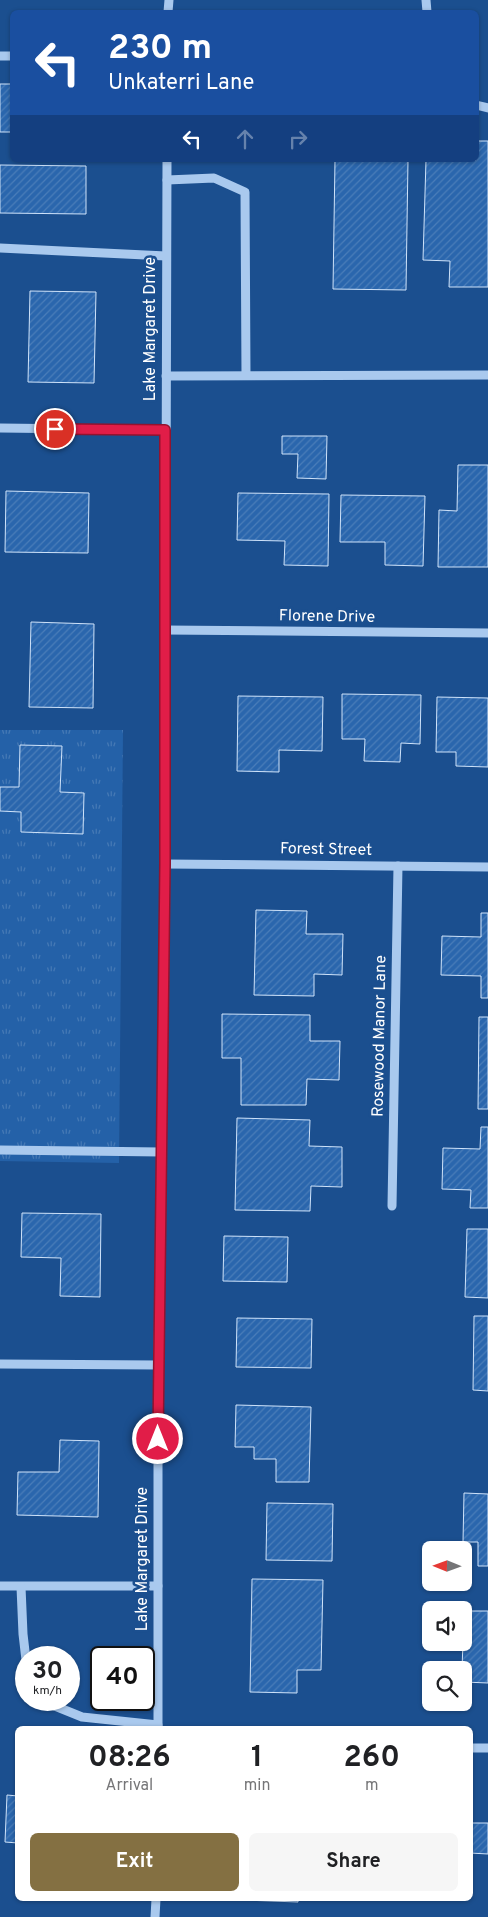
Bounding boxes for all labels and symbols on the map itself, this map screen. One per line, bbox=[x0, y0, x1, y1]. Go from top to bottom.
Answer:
street label: Lake Margaret Drive bbox=[141, 257, 161, 401]
pin bbox=[34, 408, 76, 450]
street label: Florene Drive bbox=[279, 606, 375, 628]
street label: Forest Street bbox=[280, 839, 372, 861]
street label: Rosewood Manor Lane bbox=[369, 955, 391, 1117]
position arrow bbox=[131, 1412, 183, 1464]
street label: Lake Margaret Drive bbox=[133, 1487, 153, 1631]
north arrow bbox=[422, 1541, 472, 1591]
speed limit sign: 40 bbox=[90, 1646, 155, 1711]

